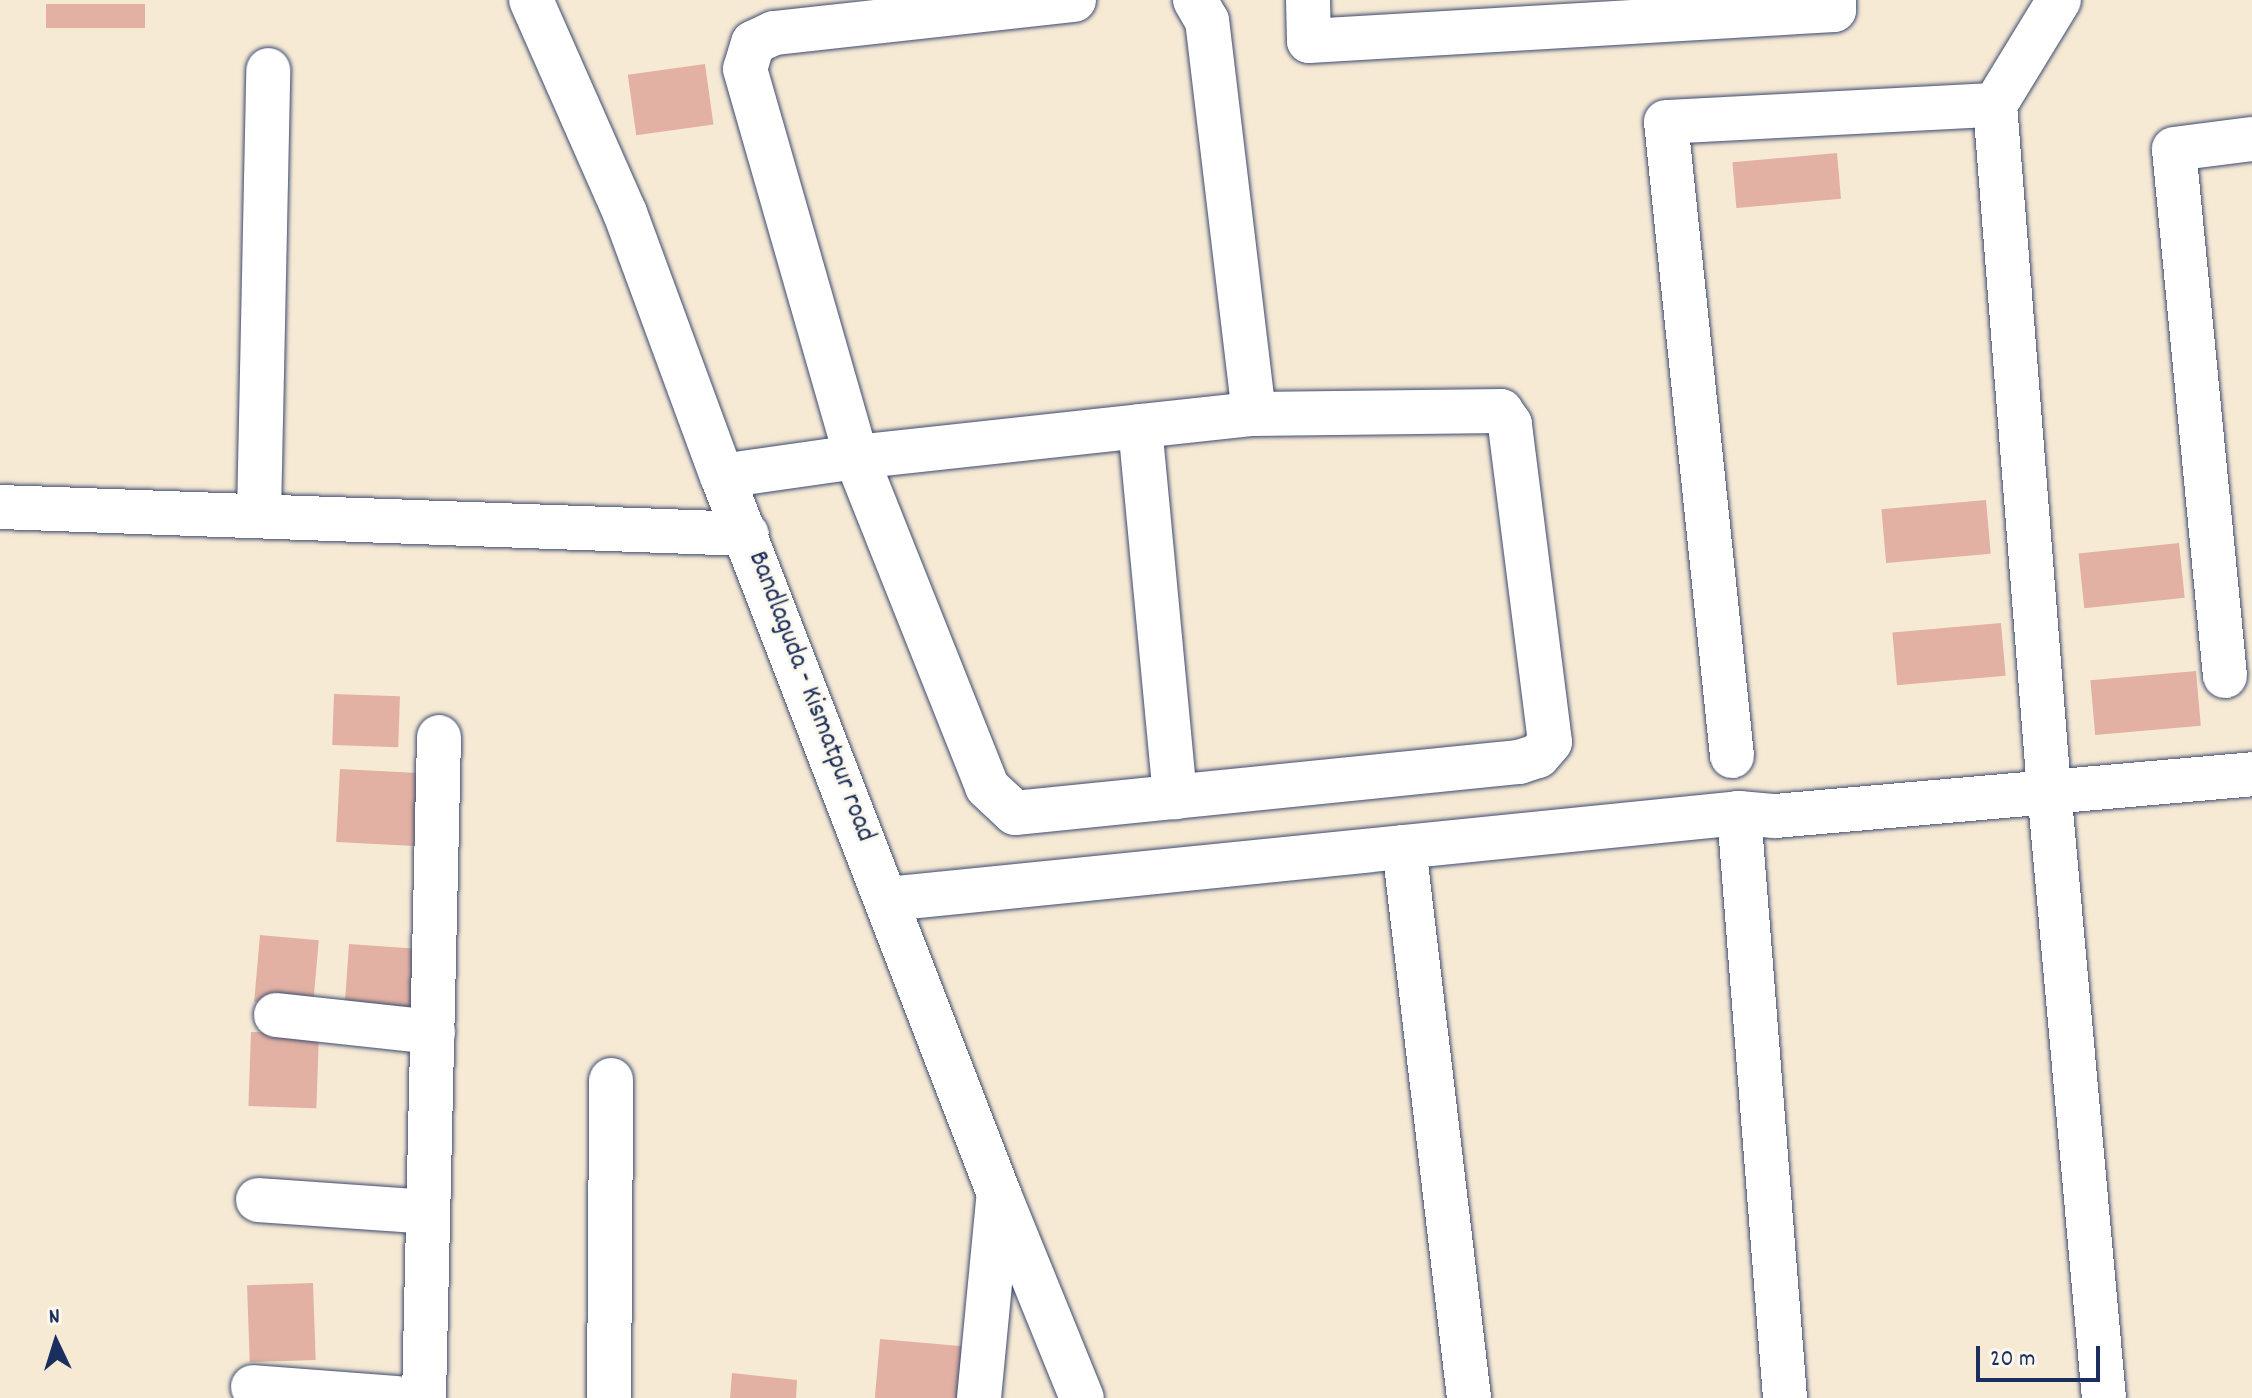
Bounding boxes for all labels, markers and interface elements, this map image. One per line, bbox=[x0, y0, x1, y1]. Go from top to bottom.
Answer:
street label: Bandlaguda - Kismatpur road bbox=[739, 547, 881, 847]
north arrow bbox=[16, 1302, 96, 1382]
text: N bbox=[48, 1302, 61, 1333]
scale bar bbox=[1980, 1330, 2104, 1380]
text: 20 m bbox=[1990, 1343, 2036, 1377]

